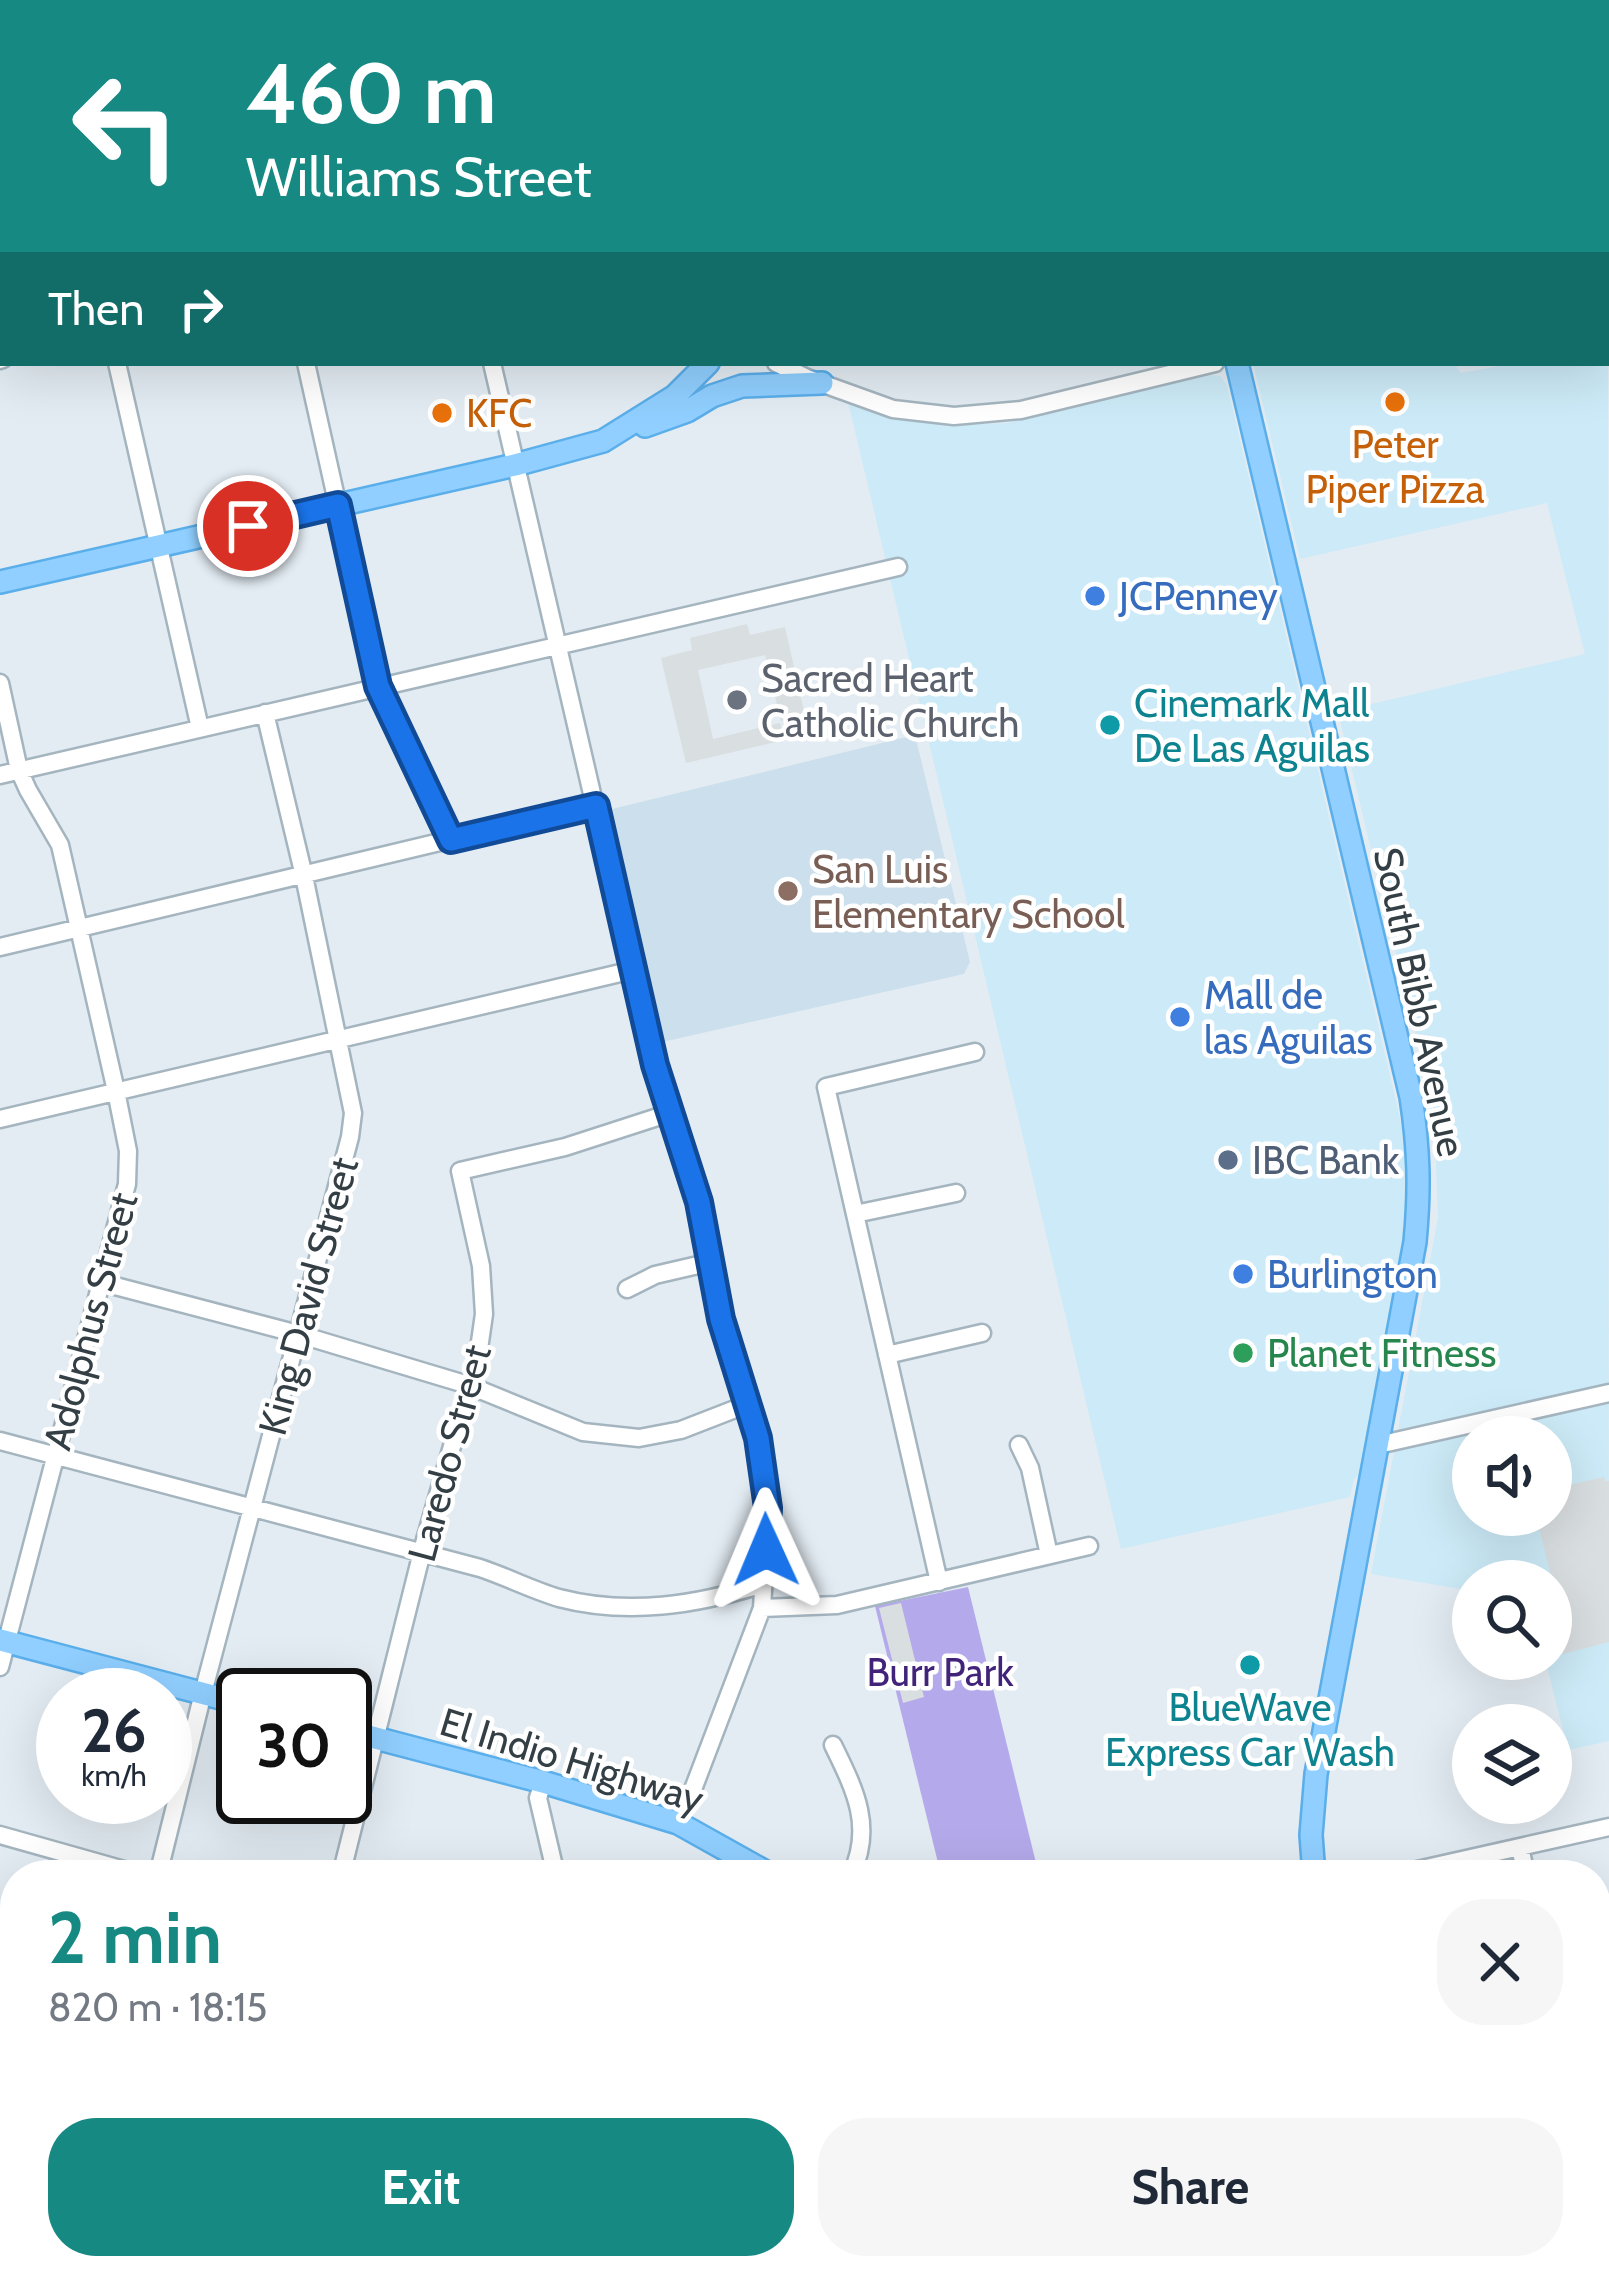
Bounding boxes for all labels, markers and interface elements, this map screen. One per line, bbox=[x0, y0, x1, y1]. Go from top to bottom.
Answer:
text: 460 m bbox=[246, 42, 497, 144]
icon: left bbox=[48, 48, 204, 204]
text: Williams Street bbox=[246, 144, 592, 210]
icon: right bbox=[168, 276, 234, 342]
text: Then bbox=[48, 282, 144, 336]
place label: KFC bbox=[466, 389, 532, 437]
marker: Peter Piper Pizza bbox=[1382, 389, 1408, 415]
marker: KFC bbox=[429, 400, 455, 426]
place label: Peter Piper Pizza bbox=[1306, 420, 1485, 513]
pin bbox=[197, 475, 299, 577]
icon: arrive bbox=[215, 493, 281, 559]
place label: JCPenney bbox=[1118, 572, 1278, 620]
marker: JCPenney bbox=[1082, 583, 1108, 609]
place label: Sacred Heart Catholic Church bbox=[761, 654, 1019, 747]
place label: Cinemark Mall De Las Aguilas bbox=[1134, 679, 1370, 772]
marker: Sacred Heart Catholic Church bbox=[724, 687, 750, 713]
marker: Cinemark Mall De Las Aguilas bbox=[1097, 712, 1123, 738]
street label: South Bibb Avenue bbox=[1364, 843, 1476, 1161]
place label: San Luis Elementary School bbox=[812, 845, 1125, 938]
marker: San Luis Elementary School bbox=[775, 878, 801, 904]
place label: Mall de las Aguilas bbox=[1204, 971, 1373, 1064]
marker: Mall de las Aguilas bbox=[1167, 1004, 1193, 1030]
place label: IBC Bank bbox=[1252, 1136, 1400, 1184]
marker: IBC Bank bbox=[1215, 1147, 1241, 1173]
street label: King David Street bbox=[248, 1152, 368, 1440]
street label: Adolphus Street bbox=[33, 1187, 147, 1455]
place label: Burlington bbox=[1267, 1250, 1438, 1298]
marker: Burlington bbox=[1230, 1261, 1256, 1287]
place label: Planet Fitness bbox=[1267, 1329, 1496, 1377]
street label: Laredo Street bbox=[397, 1339, 501, 1567]
marker: Planet Fitness bbox=[1230, 1340, 1256, 1366]
map controls bbox=[1452, 1416, 1572, 1824]
button: sound bbox=[1452, 1416, 1572, 1536]
position arrow bbox=[703, 1487, 829, 1613]
button: search bbox=[1452, 1560, 1572, 1680]
park label: Burr Park bbox=[866, 1648, 1014, 1696]
marker: BlueWave Express Car Wash bbox=[1237, 1652, 1263, 1678]
speed limit sign: 30 bbox=[216, 1668, 372, 1824]
place label: BlueWave Express Car Wash bbox=[1105, 1683, 1395, 1776]
text: 26 bbox=[81, 1694, 147, 1767]
street label: El Indio Highway bbox=[435, 1697, 710, 1823]
button: layers bbox=[1452, 1704, 1572, 1824]
text: km/h bbox=[81, 1757, 147, 1794]
text: 2 min bbox=[48, 1894, 222, 1981]
button: close bbox=[1437, 1899, 1563, 2025]
text: 820 m · 18:15 bbox=[48, 1983, 267, 2031]
button: Exit bbox=[48, 2118, 794, 2256]
button: Share bbox=[818, 2118, 1563, 2256]

